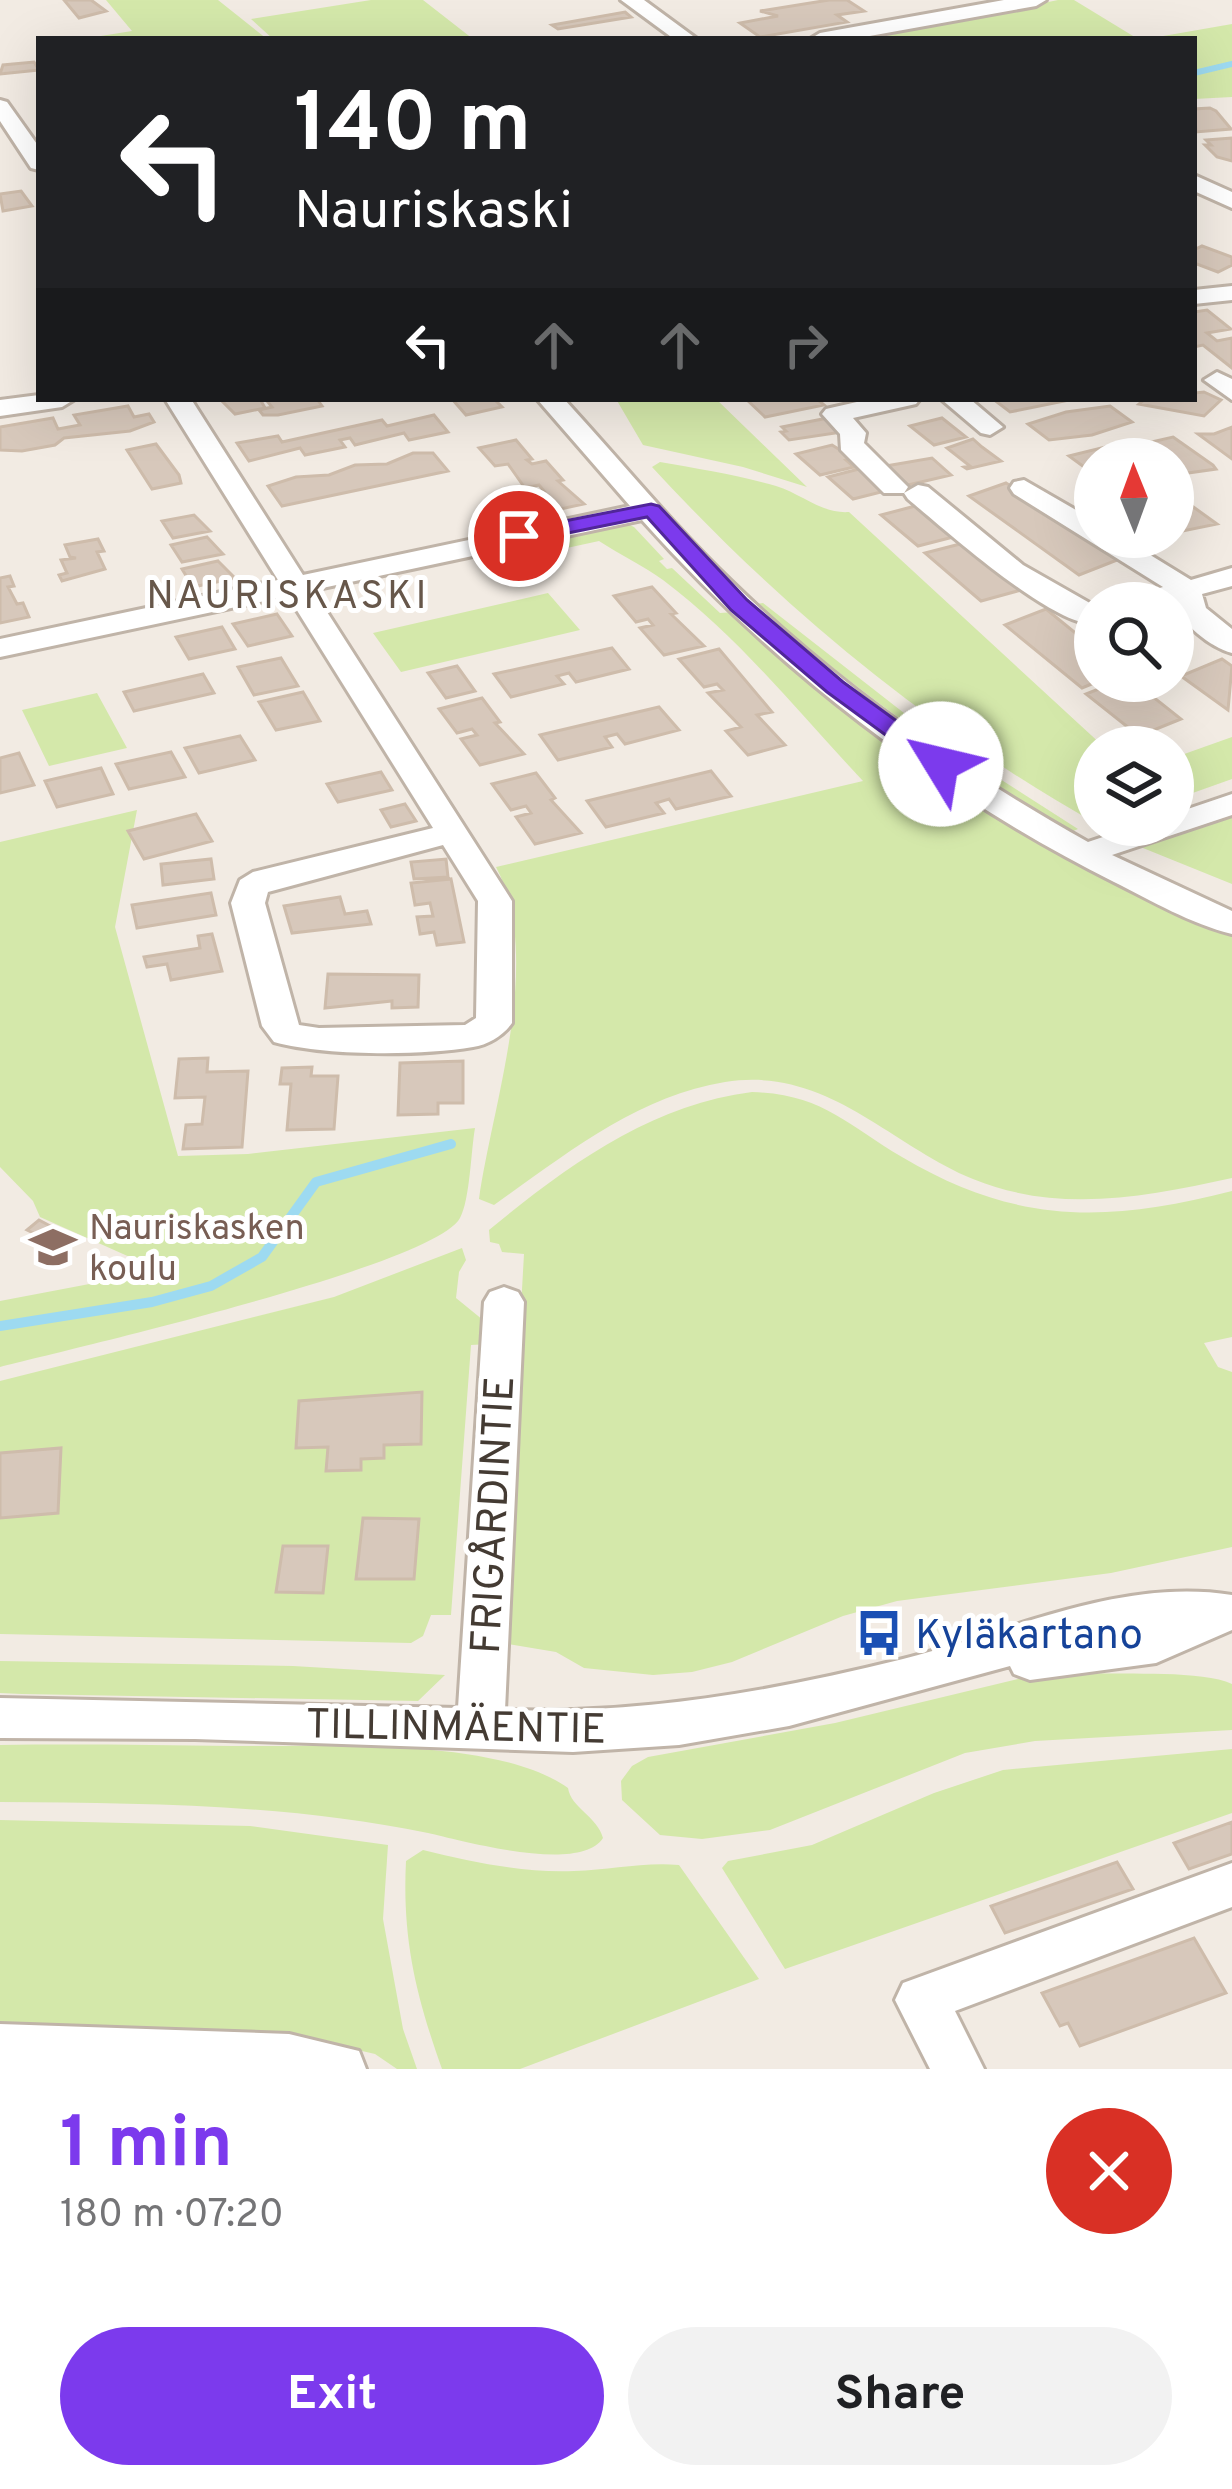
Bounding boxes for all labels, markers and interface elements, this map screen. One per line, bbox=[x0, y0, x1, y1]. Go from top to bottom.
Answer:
text: 140 m bbox=[294, 75, 531, 181]
icon: left bbox=[96, 84, 252, 240]
text: Nauriskaski bbox=[294, 179, 573, 248]
icon: left bbox=[395, 312, 461, 378]
icon: ahead bbox=[521, 312, 587, 378]
icon: ahead bbox=[647, 312, 713, 378]
icon: right bbox=[773, 312, 839, 378]
north arrow bbox=[1074, 438, 1194, 558]
map controls bbox=[1074, 438, 1194, 846]
pin bbox=[468, 485, 570, 587]
icon: arrive bbox=[486, 503, 552, 569]
district label: NAURISKASKI bbox=[146, 574, 430, 623]
button: search bbox=[1074, 582, 1194, 702]
position arrow bbox=[878, 701, 1004, 827]
button: layers bbox=[1074, 726, 1194, 846]
place label: Nauriskasken koulu bbox=[89, 1207, 305, 1294]
school or university icon: Nauriskasken koulu bbox=[28, 1222, 78, 1272]
street label: FRIGÅRDINTIE bbox=[462, 1375, 529, 1655]
bus stop icon: Kyläkartano bbox=[854, 1608, 904, 1658]
place label: Kyläkartano bbox=[915, 1611, 1143, 1664]
street label: TILLINMÄENTIE bbox=[305, 1699, 607, 1759]
text: 1 min bbox=[60, 2101, 233, 2193]
button: close bbox=[1046, 2108, 1172, 2234]
text: 180 m · 07:20 bbox=[60, 2192, 284, 2241]
button: Exit bbox=[60, 2327, 604, 2465]
button: Share bbox=[628, 2327, 1172, 2465]

